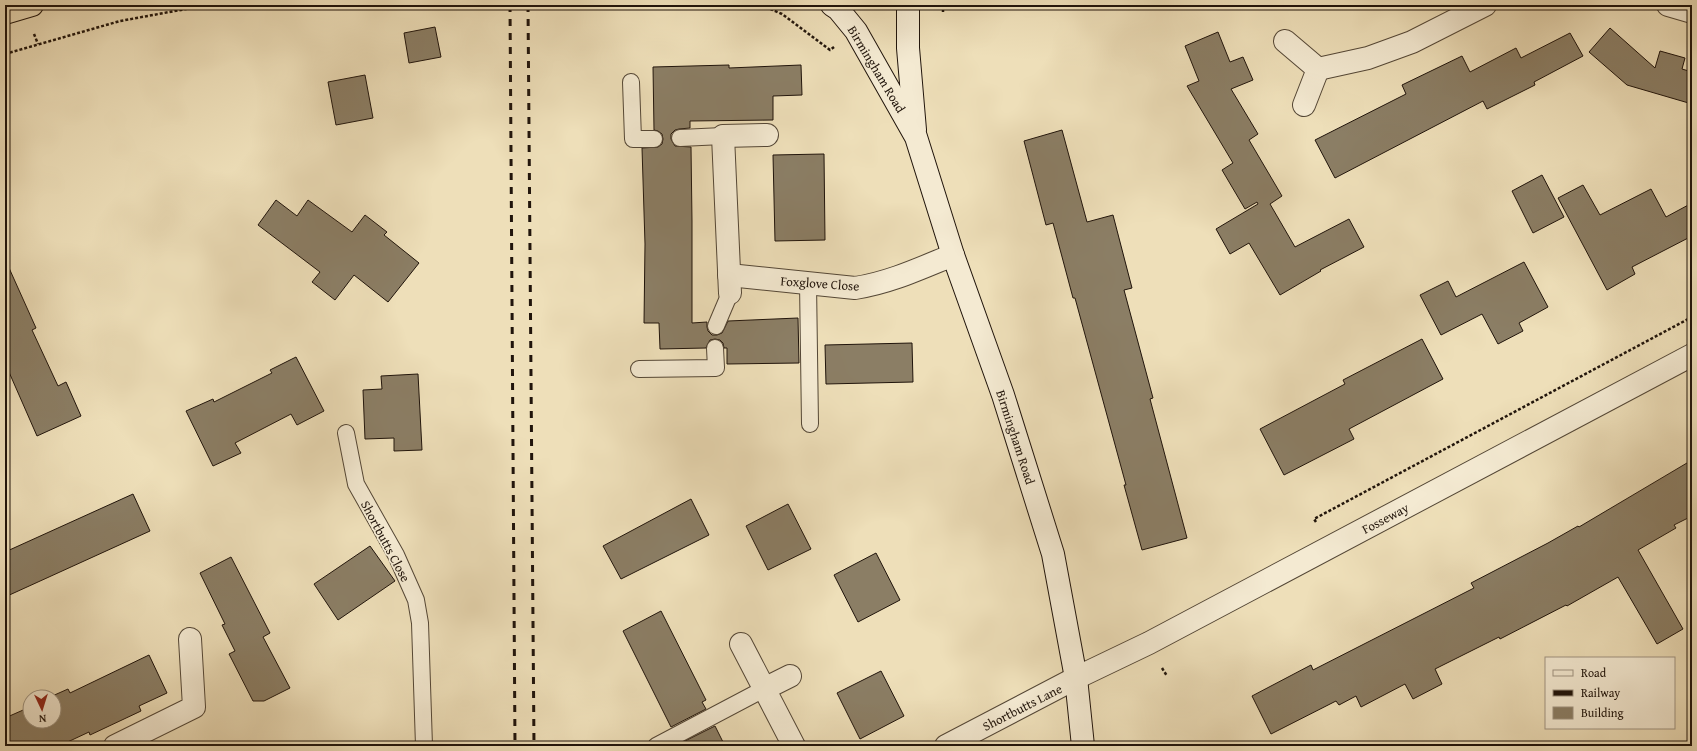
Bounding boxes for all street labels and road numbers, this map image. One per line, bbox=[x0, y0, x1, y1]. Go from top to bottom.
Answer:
street label: Birmingham Road bbox=[843, 22, 910, 116]
street label: Foxglove Close bbox=[780, 271, 860, 296]
street label: Birmingham Road bbox=[991, 387, 1040, 487]
street label: Shortbutts Close bbox=[356, 497, 415, 585]
street label: Fosseway bbox=[1358, 498, 1412, 539]
street label: Shortbutts Lane bbox=[979, 679, 1065, 736]

